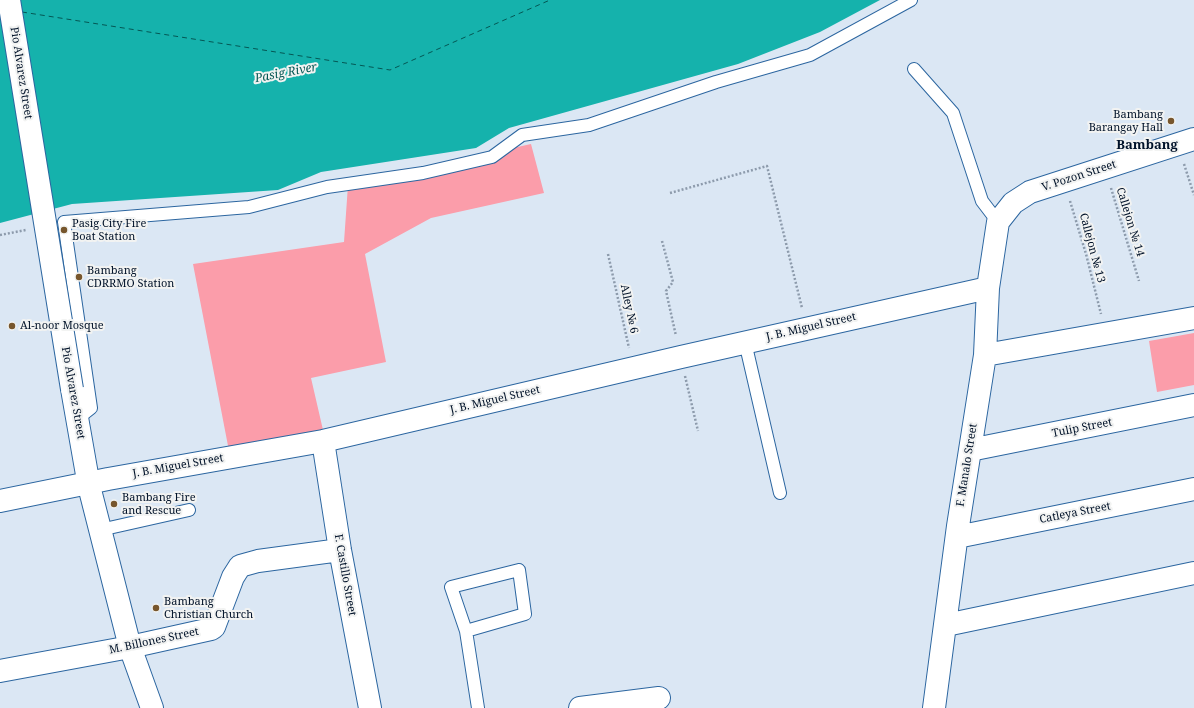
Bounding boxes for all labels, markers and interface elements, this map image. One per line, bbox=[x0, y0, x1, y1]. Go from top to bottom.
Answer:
street label: Pio Alvarez Street bbox=[7, 26, 35, 120]
water label: Pasig River bbox=[254, 60, 318, 86]
place label: Bambang Barangay Hall bbox=[1089, 108, 1163, 134]
marker: Bambang Barangay Hall bbox=[1166, 116, 1176, 126]
district label: Bambang bbox=[1116, 137, 1178, 153]
street label: V. Pozon Street bbox=[1040, 158, 1118, 194]
street label: Callejon № 14 bbox=[1113, 186, 1147, 258]
street label: Callejon № 13 bbox=[1076, 212, 1108, 284]
place label: Pasig City Fire Boat Station bbox=[72, 217, 146, 243]
marker: Pasig City Fire Boat Station bbox=[59, 225, 69, 235]
place label: Bambang CDRRMO Station bbox=[87, 264, 174, 290]
marker: Bambang CDRRMO Station bbox=[74, 272, 84, 282]
street label: Alley № 6 bbox=[617, 283, 641, 335]
street label: J. B. Miguel Street bbox=[765, 310, 857, 344]
place label: Al-noor Mosque bbox=[20, 319, 104, 333]
marker: Al-noor Mosque bbox=[7, 321, 17, 331]
street label: Pio Alvarez Street bbox=[58, 346, 88, 440]
street label: J. B. Miguel Street bbox=[449, 383, 541, 417]
street label: Tulip Street bbox=[1051, 416, 1113, 440]
street label: F. Manalo Street bbox=[954, 423, 980, 507]
street label: J. B. Miguel Street bbox=[132, 452, 224, 480]
place label: Bambang Fire and Rescue bbox=[122, 491, 196, 517]
marker: Bambang Fire and Rescue bbox=[109, 499, 119, 509]
street label: Catleya Street bbox=[1038, 500, 1112, 526]
street label: F. Castillo Street bbox=[331, 533, 359, 617]
place label: Bambang Christian Church bbox=[164, 595, 253, 621]
marker: Bambang Christian Church bbox=[151, 603, 161, 613]
street label: M. Billones Street bbox=[108, 625, 200, 657]

